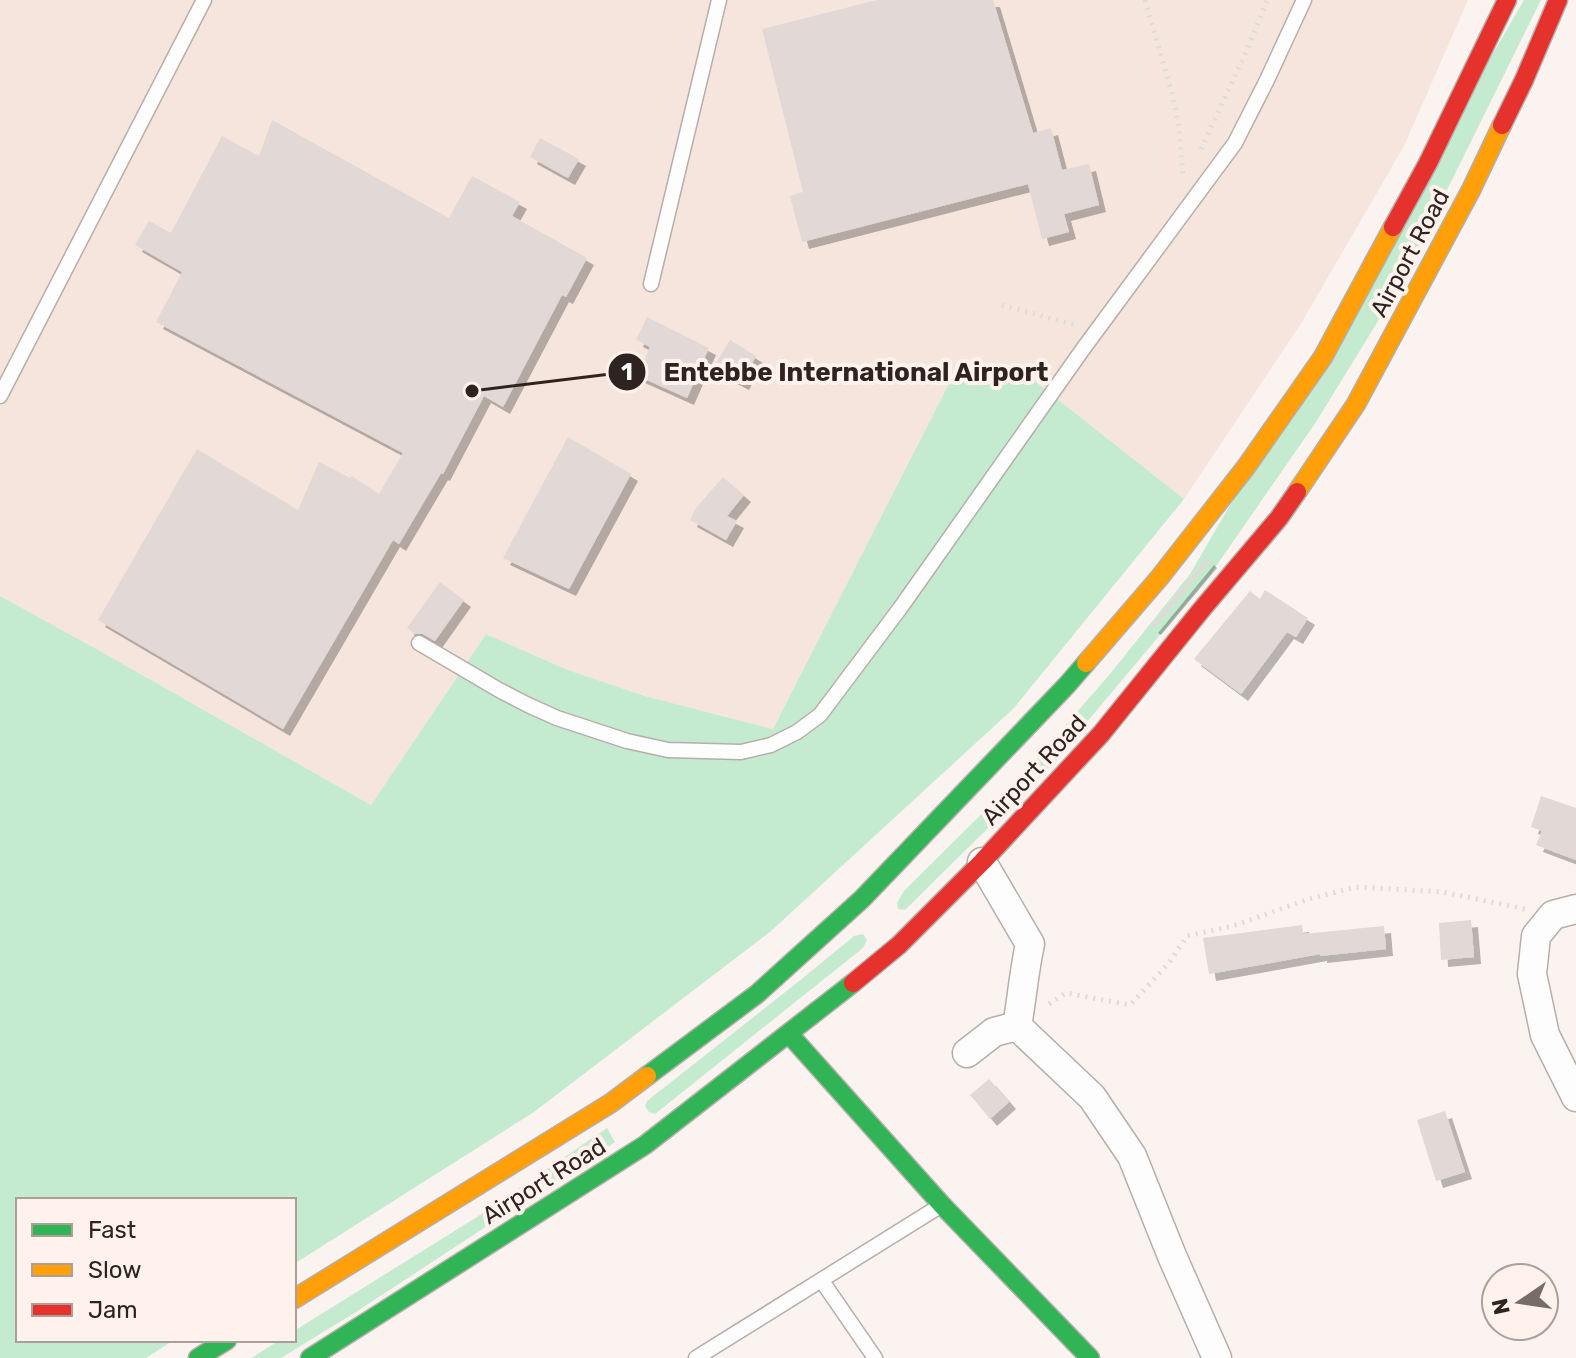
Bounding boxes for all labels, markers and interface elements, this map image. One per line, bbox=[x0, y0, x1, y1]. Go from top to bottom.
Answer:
street label: Airport Road bbox=[1365, 184, 1455, 322]
callout: Entebbe International Airport bbox=[607, 347, 1065, 397]
text: Entebbe International Airport bbox=[664, 357, 1048, 388]
text: 1 bbox=[621, 358, 633, 386]
street label: Airport Road bbox=[976, 709, 1092, 831]
street label: Airport Road bbox=[477, 1132, 611, 1230]
legend bbox=[16, 1198, 296, 1342]
text: Fast bbox=[88, 1216, 136, 1244]
text: Slow bbox=[88, 1256, 141, 1284]
north arrow bbox=[1480, 1262, 1560, 1342]
text: Jam bbox=[88, 1296, 138, 1324]
text: N bbox=[1486, 1296, 1516, 1317]

